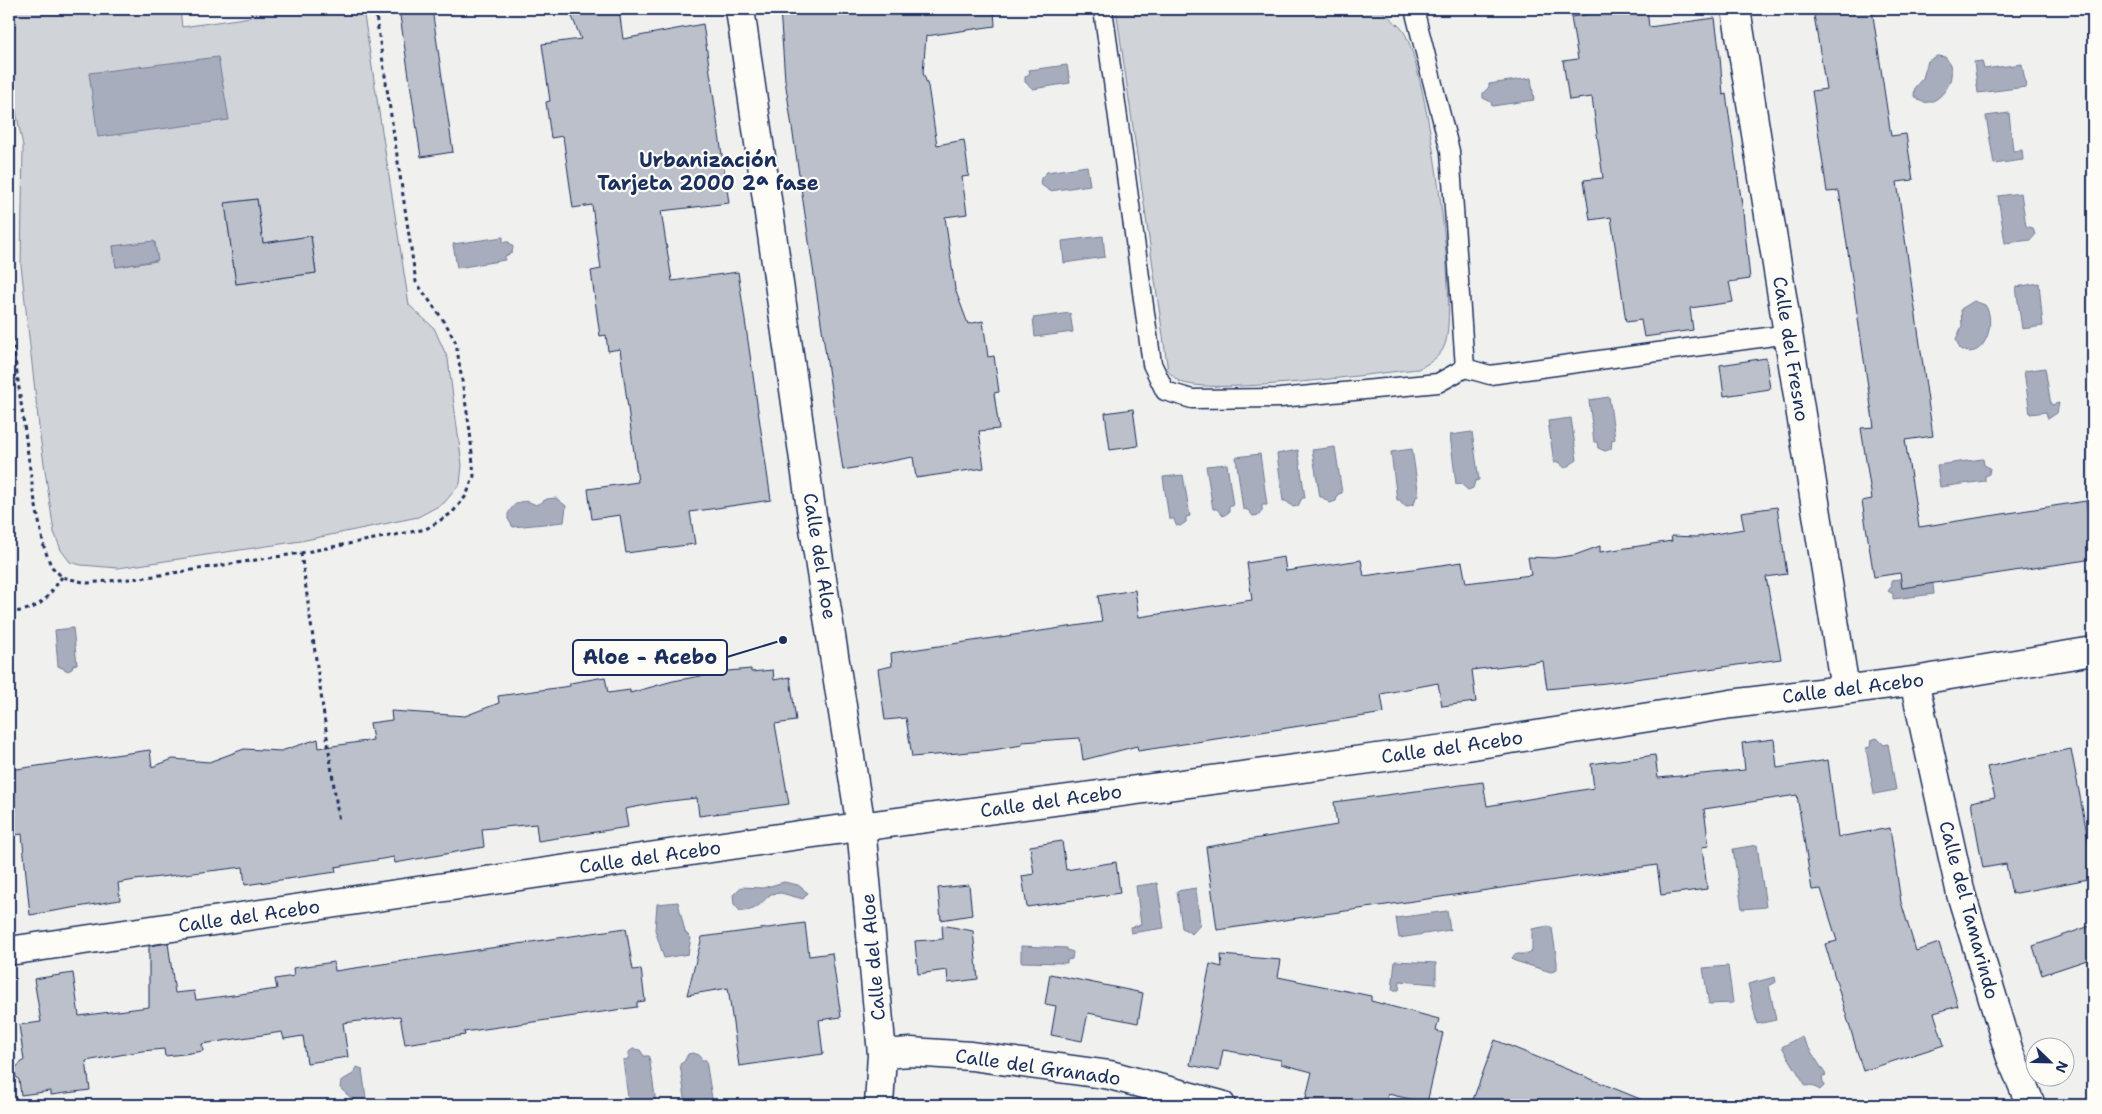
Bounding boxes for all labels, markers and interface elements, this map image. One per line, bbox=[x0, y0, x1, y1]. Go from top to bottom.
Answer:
district label: Urbanización Tarjeta 2000 2ª fase bbox=[597, 147, 819, 196]
street label: Calle del Fresno bbox=[1767, 275, 1815, 423]
street label: Calle del Aloe bbox=[798, 491, 842, 621]
callout: Aloe - Acebo bbox=[573, 640, 727, 675]
text: Aloe - Acebo bbox=[583, 644, 717, 670]
street label: Calle del Acebo bbox=[1781, 667, 1925, 709]
street label: Calle del Acebo bbox=[1380, 725, 1524, 769]
street label: Calle del Acebo bbox=[979, 779, 1123, 823]
street label: Calle del Tamarindo bbox=[1933, 818, 2005, 1002]
street label: Calle del Acebo bbox=[578, 835, 722, 879]
street label: Calle del Aloe bbox=[855, 892, 891, 1022]
street label: Calle del Acebo bbox=[177, 894, 321, 938]
north arrow bbox=[2024, 1036, 2074, 1086]
street label: Calle del Granado bbox=[954, 1043, 1122, 1091]
text: N bbox=[2052, 1058, 2072, 1076]

